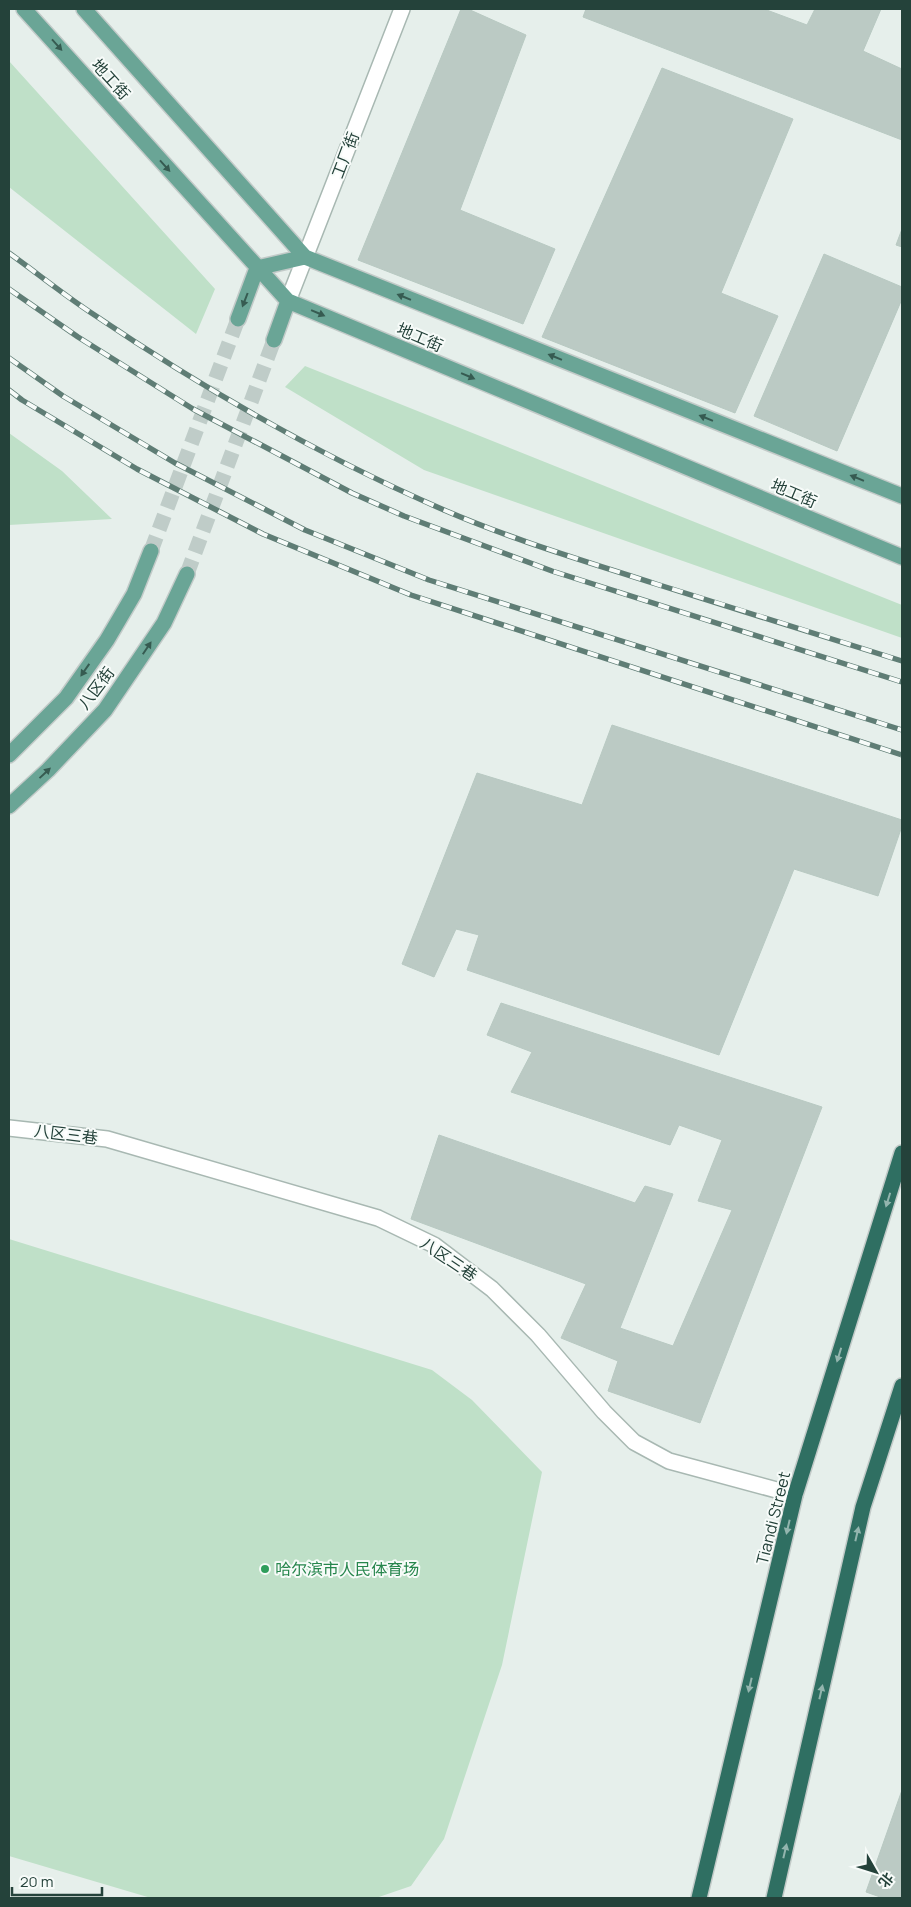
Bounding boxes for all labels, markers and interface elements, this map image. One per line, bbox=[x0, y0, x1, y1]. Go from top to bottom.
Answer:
one-way arrow bbox=[51, 39, 63, 51]
street label: 地工街 bbox=[87, 54, 135, 104]
street label: 工厂街 bbox=[326, 129, 364, 181]
one-way arrow bbox=[160, 159, 171, 172]
one-way arrow bbox=[241, 293, 249, 308]
one-way arrow bbox=[396, 293, 411, 301]
one-way arrow bbox=[311, 310, 325, 318]
street label: 地工街 bbox=[394, 317, 446, 357]
one-way arrow bbox=[548, 353, 562, 361]
one-way arrow bbox=[461, 372, 476, 380]
one-way arrow bbox=[699, 413, 713, 421]
street label: 地工街 bbox=[768, 473, 820, 513]
one-way arrow bbox=[849, 474, 864, 482]
one-way arrow bbox=[143, 641, 152, 654]
street label: 八区街 bbox=[73, 662, 119, 714]
one-way arrow bbox=[80, 663, 91, 676]
one-way arrow bbox=[39, 767, 51, 779]
street label: 八区三巷 bbox=[33, 1119, 99, 1149]
one-way arrow bbox=[883, 1192, 891, 1207]
street label: 八区三巷 bbox=[416, 1232, 482, 1286]
one-way arrow bbox=[835, 1348, 843, 1363]
street label: Tiandi Street bbox=[751, 1469, 795, 1567]
one-way arrow bbox=[784, 1520, 792, 1535]
one-way arrow bbox=[853, 1526, 861, 1541]
place label: 哈尔滨市人民体育场 bbox=[275, 1558, 419, 1580]
marker: 哈尔滨市人民体育场 bbox=[259, 1563, 271, 1575]
one-way arrow bbox=[746, 1678, 754, 1693]
one-way arrow bbox=[817, 1685, 825, 1700]
one-way arrow bbox=[781, 1843, 789, 1858]
north arrow bbox=[851, 1847, 901, 1897]
scale bar bbox=[12, 1864, 102, 1896]
text: 北 bbox=[875, 1869, 898, 1892]
text: 20 m bbox=[20, 1871, 53, 1892]

